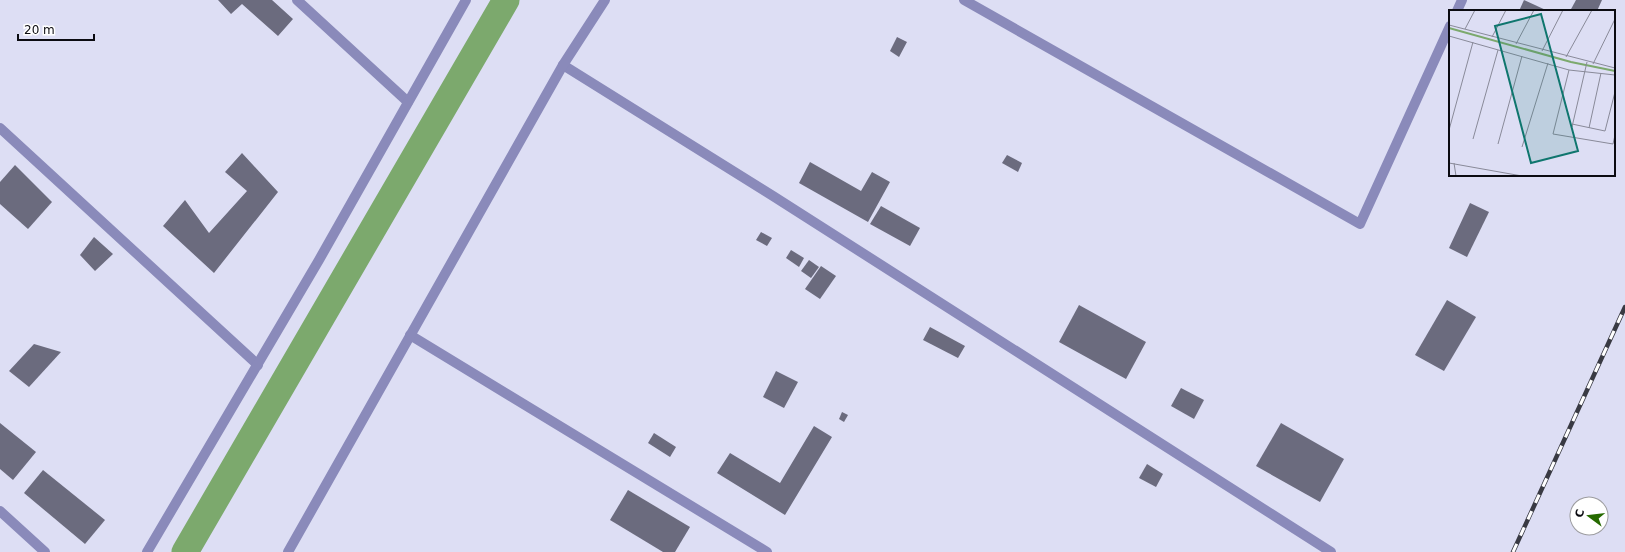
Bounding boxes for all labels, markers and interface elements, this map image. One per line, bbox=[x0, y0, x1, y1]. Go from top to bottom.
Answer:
inset map bbox=[1449, 10, 1615, 176]
scale bar bbox=[18, 16, 94, 42]
text: 20 m bbox=[24, 23, 55, 37]
north arrow bbox=[1569, 496, 1609, 536]
text: С bbox=[1572, 508, 1587, 519]

